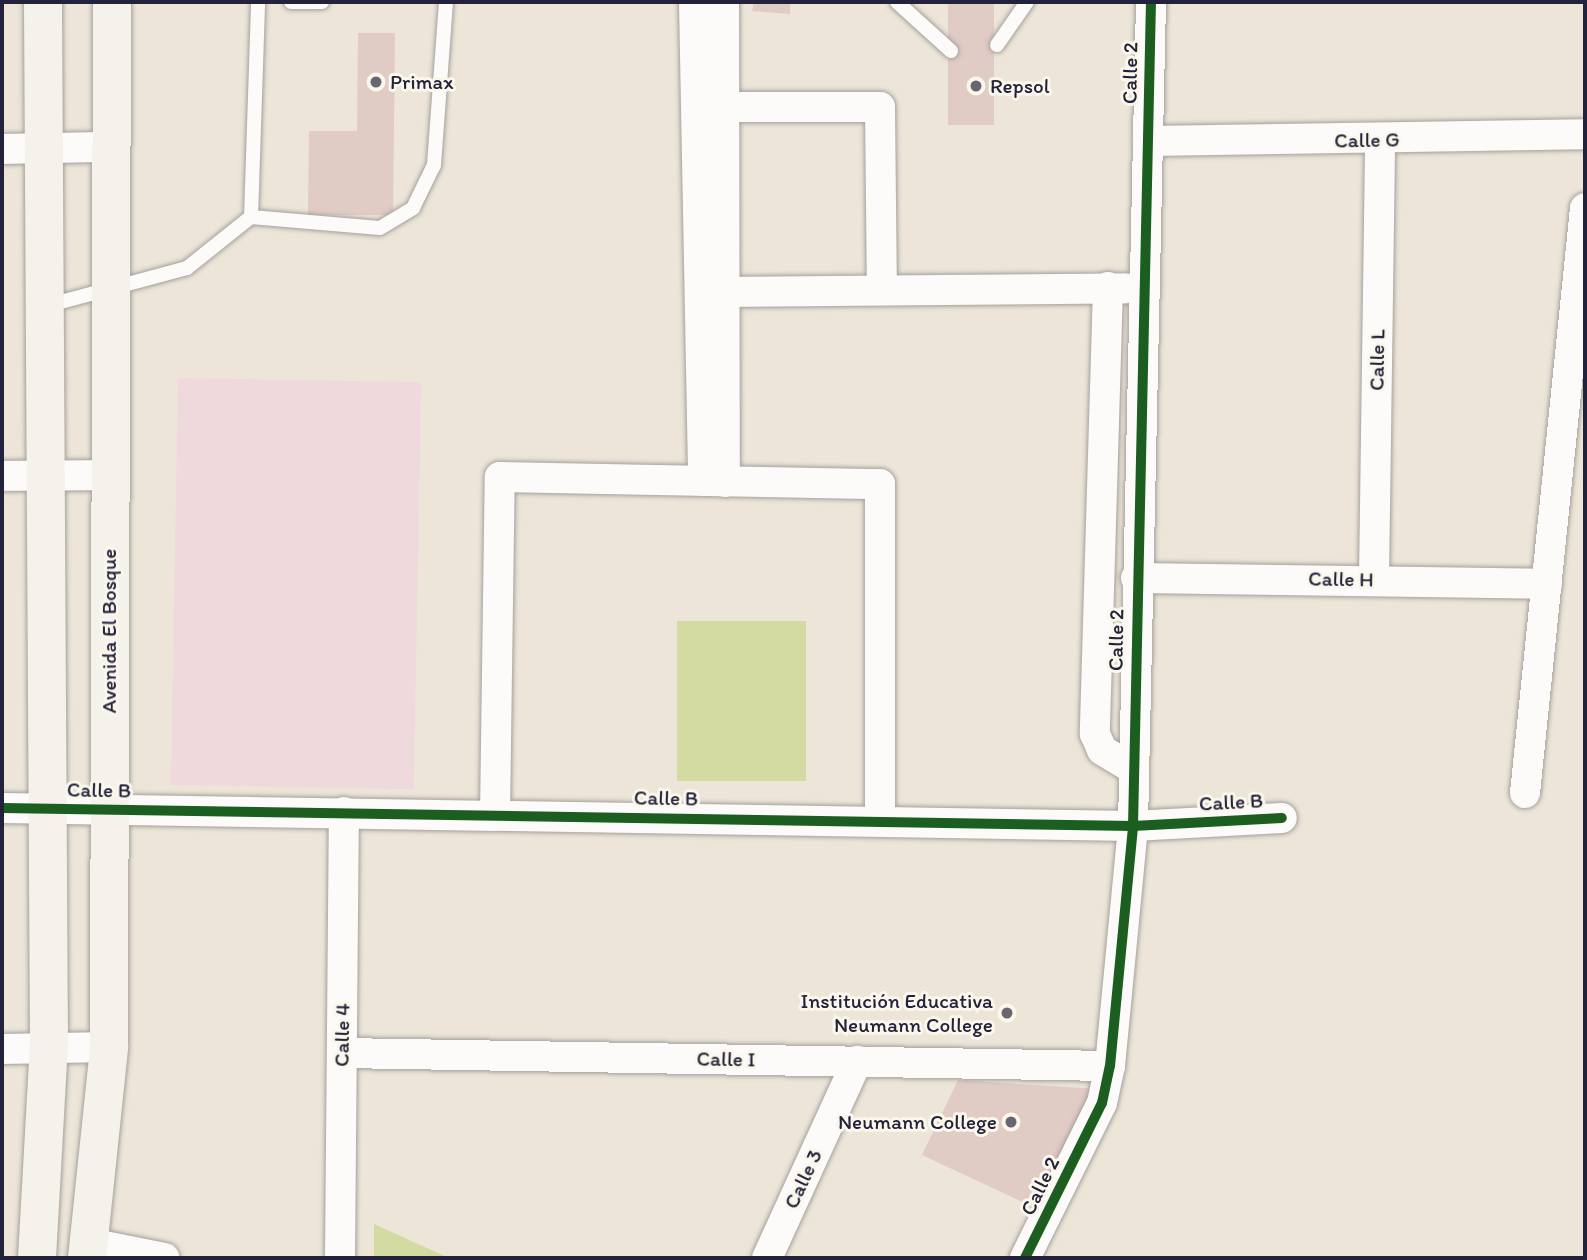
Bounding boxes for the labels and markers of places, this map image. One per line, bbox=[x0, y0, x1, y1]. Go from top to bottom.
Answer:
place label: Primax bbox=[390, 69, 453, 95]
place label: Repsol bbox=[990, 73, 1050, 99]
marker: Primax bbox=[368, 74, 384, 90]
marker: Repsol bbox=[968, 78, 984, 94]
place label: Institución Educativa Neumann College bbox=[801, 988, 993, 1038]
marker: Institución Educativa Neumann College bbox=[999, 1005, 1015, 1021]
place label: Neumann College bbox=[838, 1109, 997, 1135]
marker: Neumann College bbox=[1003, 1114, 1019, 1130]

